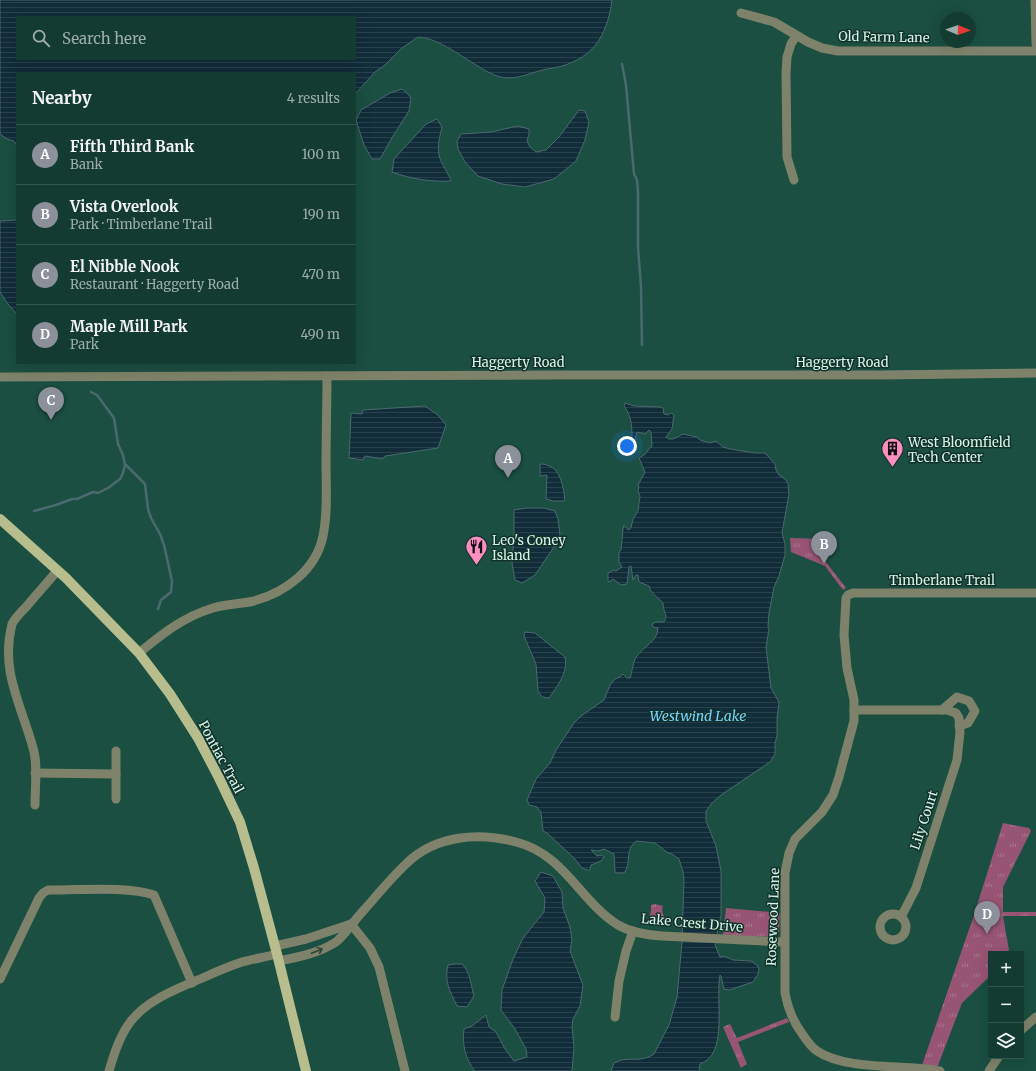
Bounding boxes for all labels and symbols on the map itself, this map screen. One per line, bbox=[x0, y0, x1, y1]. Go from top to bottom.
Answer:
north arrow bbox=[940, 12, 976, 48]
street label: Old Farm Lane bbox=[838, 28, 930, 46]
street label: Haggerty Road bbox=[472, 354, 565, 371]
street label: Haggerty Road bbox=[796, 354, 889, 371]
pin: C bbox=[38, 387, 64, 420]
place label: West Bloomfield Tech Center bbox=[907, 434, 1011, 466]
your location bbox=[617, 436, 637, 456]
building icon: West Bloomfield Tech Center bbox=[880, 436, 906, 469]
pin: A bbox=[495, 445, 521, 478]
pin: B bbox=[811, 531, 837, 564]
place label: Leo's Coney Island bbox=[492, 532, 566, 564]
restaurant icon: Leo's Coney Island bbox=[463, 534, 489, 567]
street label: Timberlane Trail bbox=[889, 572, 995, 589]
water label: Westwind Lake bbox=[650, 707, 746, 725]
street label: Pontiac Trail bbox=[195, 718, 247, 796]
street label: Lily Court bbox=[906, 788, 942, 852]
street label: Rosewood Lane bbox=[763, 867, 783, 966]
pin: D bbox=[974, 901, 1000, 934]
street label: Lake Crest Drive bbox=[640, 910, 744, 936]
one-way arrow bbox=[310, 947, 322, 955]

